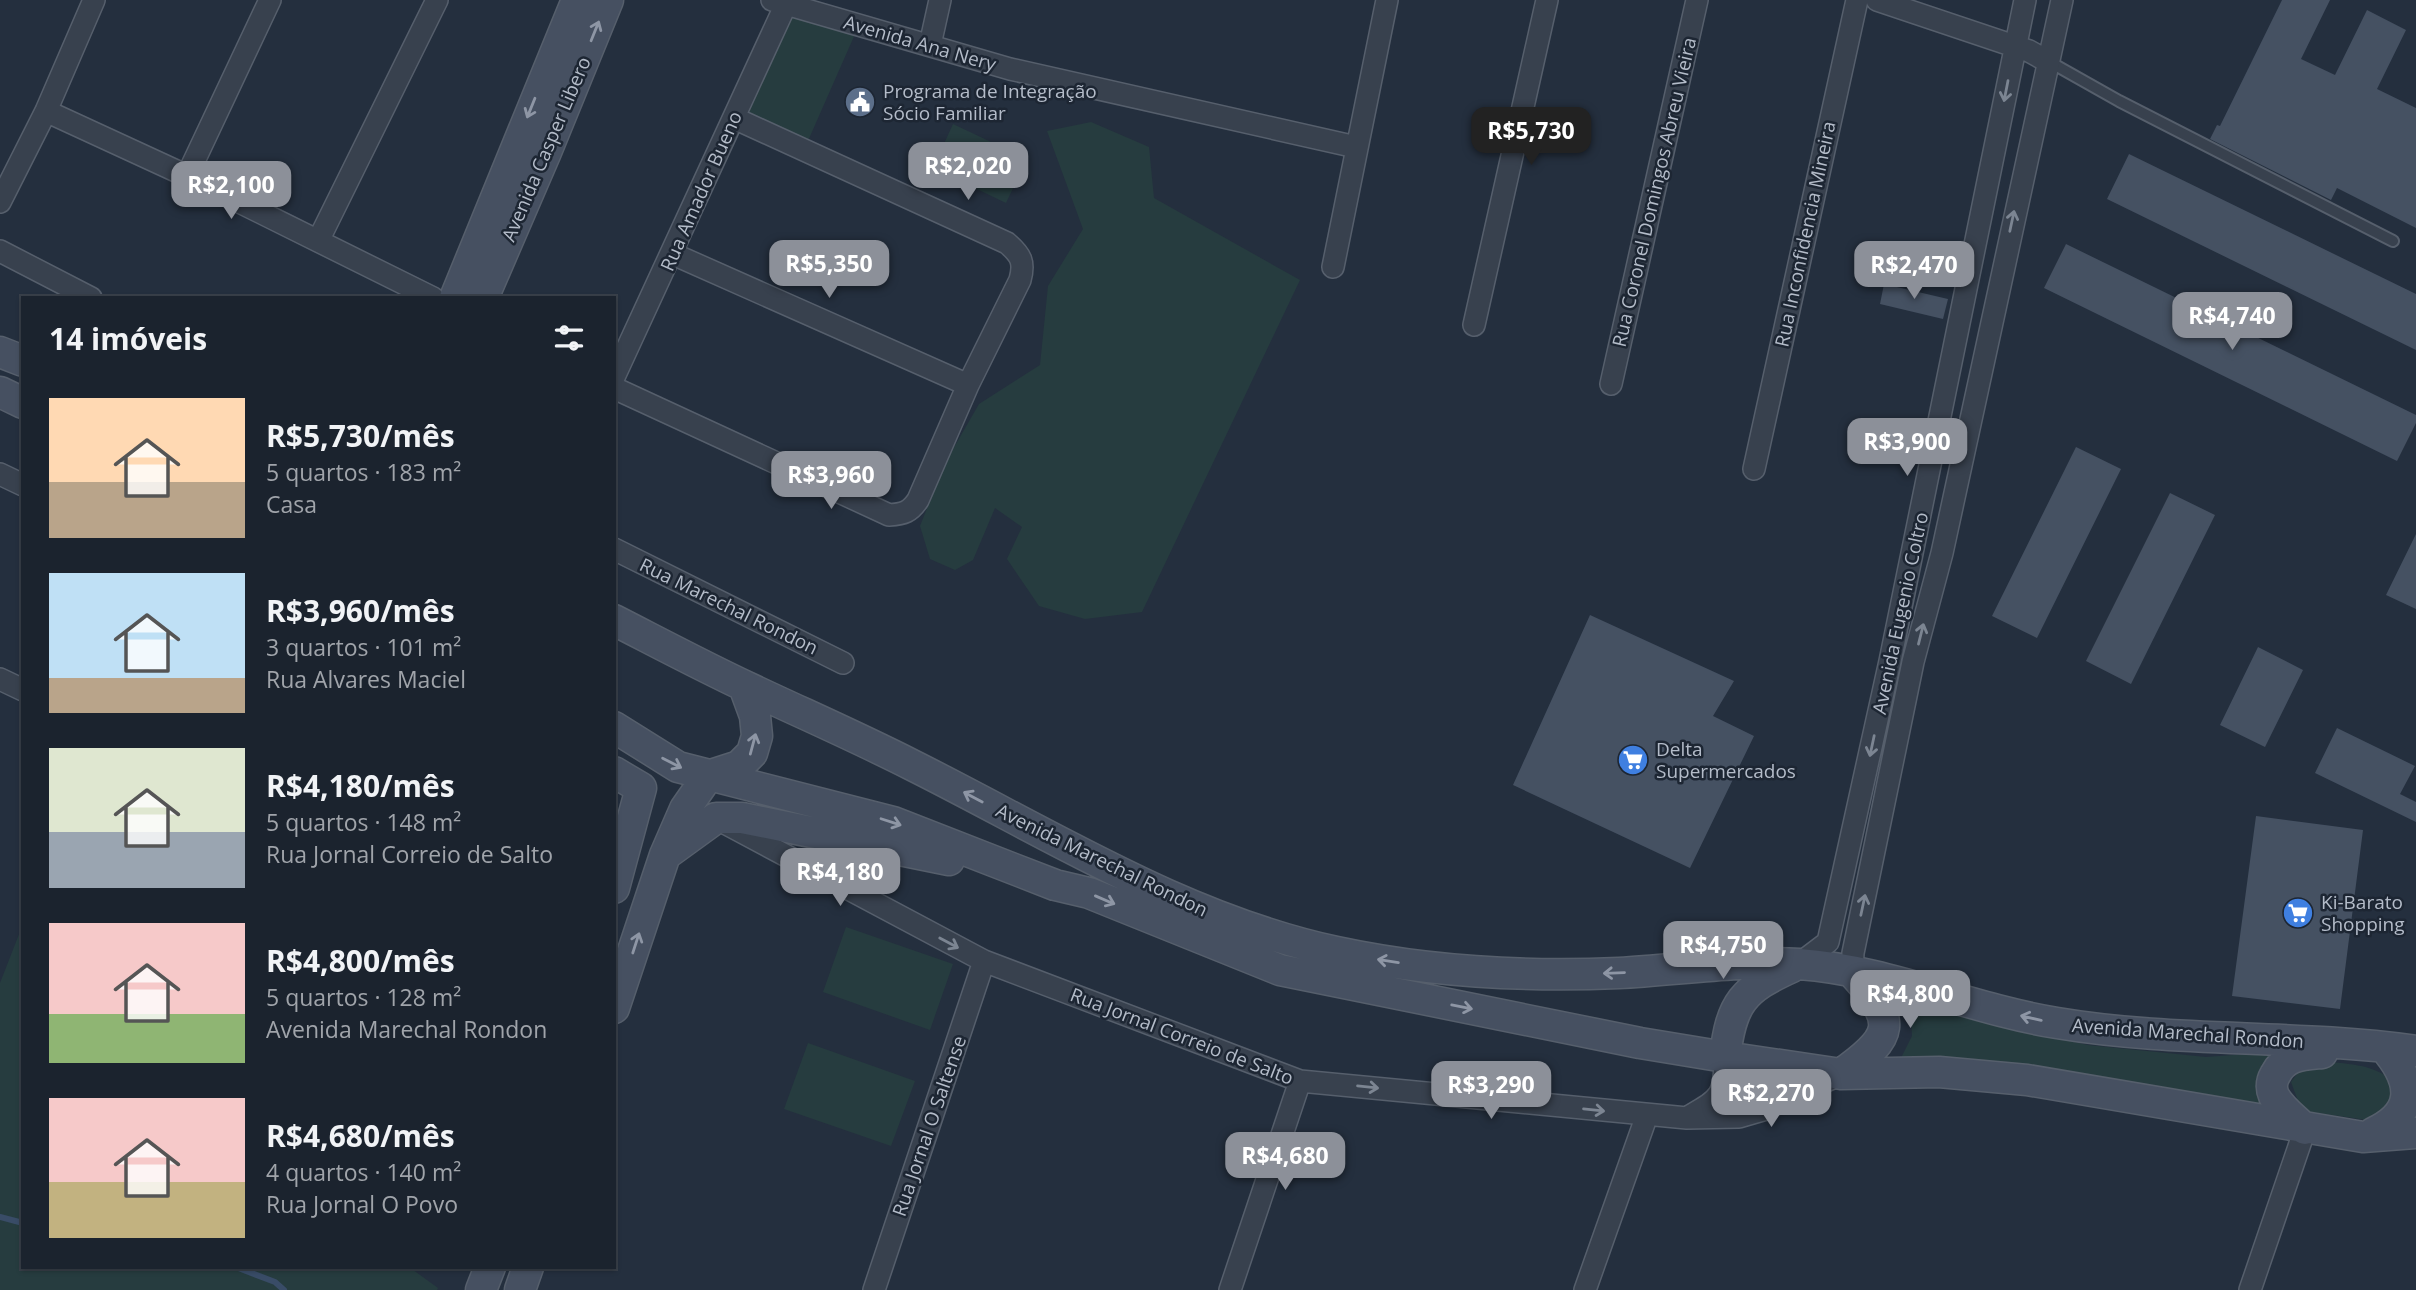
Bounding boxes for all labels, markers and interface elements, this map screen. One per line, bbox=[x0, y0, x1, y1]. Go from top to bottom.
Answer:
street label: Avenida Ana Nery bbox=[841, 9, 1000, 77]
one-way arrow bbox=[589, 21, 602, 43]
street label: Rua Coronel Domingos Abreu Vieira bbox=[1606, 35, 1702, 349]
street label: Avenida Casper Libero bbox=[495, 53, 597, 245]
place label: Programa de Integração Sócio Familiar bbox=[883, 78, 1097, 126]
one-way arrow bbox=[1999, 79, 2013, 102]
public building icon: Programa de Integração Sócio Familiar bbox=[843, 85, 877, 119]
one-way arrow bbox=[524, 97, 537, 118]
street label: Rua Amador Bueno bbox=[654, 107, 748, 275]
pin: R$5,730 bbox=[1466, 108, 1596, 167]
text: R$5,730 bbox=[1487, 114, 1575, 146]
street label: Rua Inconfidencia Mineira bbox=[1768, 119, 1842, 349]
pin: R$2,020 bbox=[903, 142, 1033, 202]
text: R$2,020 bbox=[924, 149, 1012, 181]
pin: R$2,100 bbox=[166, 162, 296, 221]
text: R$2,100 bbox=[187, 168, 275, 200]
one-way arrow bbox=[2006, 210, 2020, 233]
pin: R$5,350 bbox=[764, 240, 894, 300]
pin: R$2,470 bbox=[1849, 242, 1979, 301]
text: R$5,350 bbox=[785, 247, 873, 279]
text: R$2,470 bbox=[1870, 248, 1958, 280]
pin: R$4,740 bbox=[2167, 292, 2297, 352]
text: R$4,740 bbox=[2188, 299, 2276, 331]
text: 14 imóveis bbox=[49, 318, 207, 359]
icon: filters bbox=[550, 319, 588, 357]
text: R$5,730/mês bbox=[266, 415, 455, 456]
pin: R$3,900 bbox=[1842, 419, 1972, 478]
text: R$3,900 bbox=[1863, 425, 1951, 457]
icon: home bbox=[105, 426, 189, 510]
pin: R$3,960 bbox=[766, 452, 896, 511]
text: 5 quartos · 183 m² bbox=[266, 456, 461, 488]
text: R$3,960 bbox=[787, 458, 875, 490]
text: Casa bbox=[266, 488, 317, 520]
street label: Avenida Eugenio Coltro bbox=[1866, 510, 1934, 716]
street label: Rua Marechal Rondon bbox=[635, 551, 823, 661]
text: R$3,960/mês bbox=[266, 590, 455, 631]
icon: home bbox=[105, 601, 189, 685]
one-way arrow bbox=[1915, 623, 1928, 645]
text: 3 quartos · 101 m² bbox=[266, 631, 461, 663]
text: Rua Alvares Maciel bbox=[266, 663, 466, 695]
one-way arrow bbox=[747, 733, 760, 755]
one-way arrow bbox=[1864, 734, 1878, 757]
place label: Delta Supermercados bbox=[1656, 736, 1796, 784]
supermarket icon: Delta Supermercados bbox=[1616, 743, 1650, 777]
one-way arrow bbox=[661, 756, 682, 770]
text: R$4,180/mês bbox=[266, 765, 455, 806]
icon: home bbox=[105, 776, 189, 860]
one-way arrow bbox=[964, 790, 984, 804]
street label: Avenida Marechal Rondon bbox=[992, 797, 1212, 923]
text: 5 quartos · 148 m² bbox=[266, 806, 461, 838]
one-way arrow bbox=[880, 817, 902, 829]
text: Rua Jornal Correio de Salto bbox=[266, 838, 553, 870]
pin: R$4,180 bbox=[775, 848, 905, 908]
text: R$4,180 bbox=[796, 855, 884, 887]
place label: Ki-Barato Shopping bbox=[2321, 889, 2405, 937]
one-way arrow bbox=[1093, 894, 1115, 907]
one-way arrow bbox=[1857, 894, 1871, 917]
supermarket icon: Ki-Barato Shopping bbox=[2281, 896, 2315, 930]
pin: R$4,750 bbox=[1658, 922, 1788, 981]
text: R$4,750 bbox=[1679, 928, 1767, 960]
one-way arrow bbox=[630, 933, 643, 955]
one-way arrow bbox=[939, 936, 959, 950]
text: R$4,800/mês bbox=[266, 940, 455, 981]
icon: home bbox=[105, 951, 189, 1035]
one-way arrow bbox=[1377, 954, 1400, 967]
one-way arrow bbox=[1603, 966, 1626, 980]
pin: R$4,800 bbox=[1845, 970, 1975, 1030]
text: R$4,800 bbox=[1866, 977, 1954, 1009]
text: 5 quartos · 128 m² bbox=[266, 981, 461, 1013]
street label: Rua Jornal Correio de Salto bbox=[1067, 981, 1297, 1091]
one-way arrow bbox=[1450, 1000, 1473, 1014]
one-way arrow bbox=[2020, 1010, 2043, 1024]
street label: Avenida Marechal Rondon bbox=[2071, 1012, 2305, 1054]
text: Avenida Marechal Rondon bbox=[266, 1013, 547, 1045]
street label: Rua Jornal O Saltense bbox=[886, 1032, 972, 1220]
pin: R$3,290 bbox=[1426, 1062, 1556, 1121]
text: R$3,290 bbox=[1447, 1068, 1535, 1100]
pin: R$2,270 bbox=[1706, 1070, 1836, 1129]
text: R$2,270 bbox=[1727, 1076, 1815, 1108]
one-way arrow bbox=[1356, 1081, 1379, 1094]
one-way arrow bbox=[1583, 1104, 1605, 1117]
text: R$4,680/mês bbox=[266, 1115, 455, 1156]
icon: home bbox=[105, 1126, 189, 1210]
pin: R$4,680 bbox=[1220, 1132, 1350, 1192]
text: R$4,680 bbox=[1241, 1139, 1329, 1171]
text: 4 quartos · 140 m² bbox=[266, 1156, 461, 1188]
text: Rua Jornal O Povo bbox=[266, 1188, 458, 1220]

